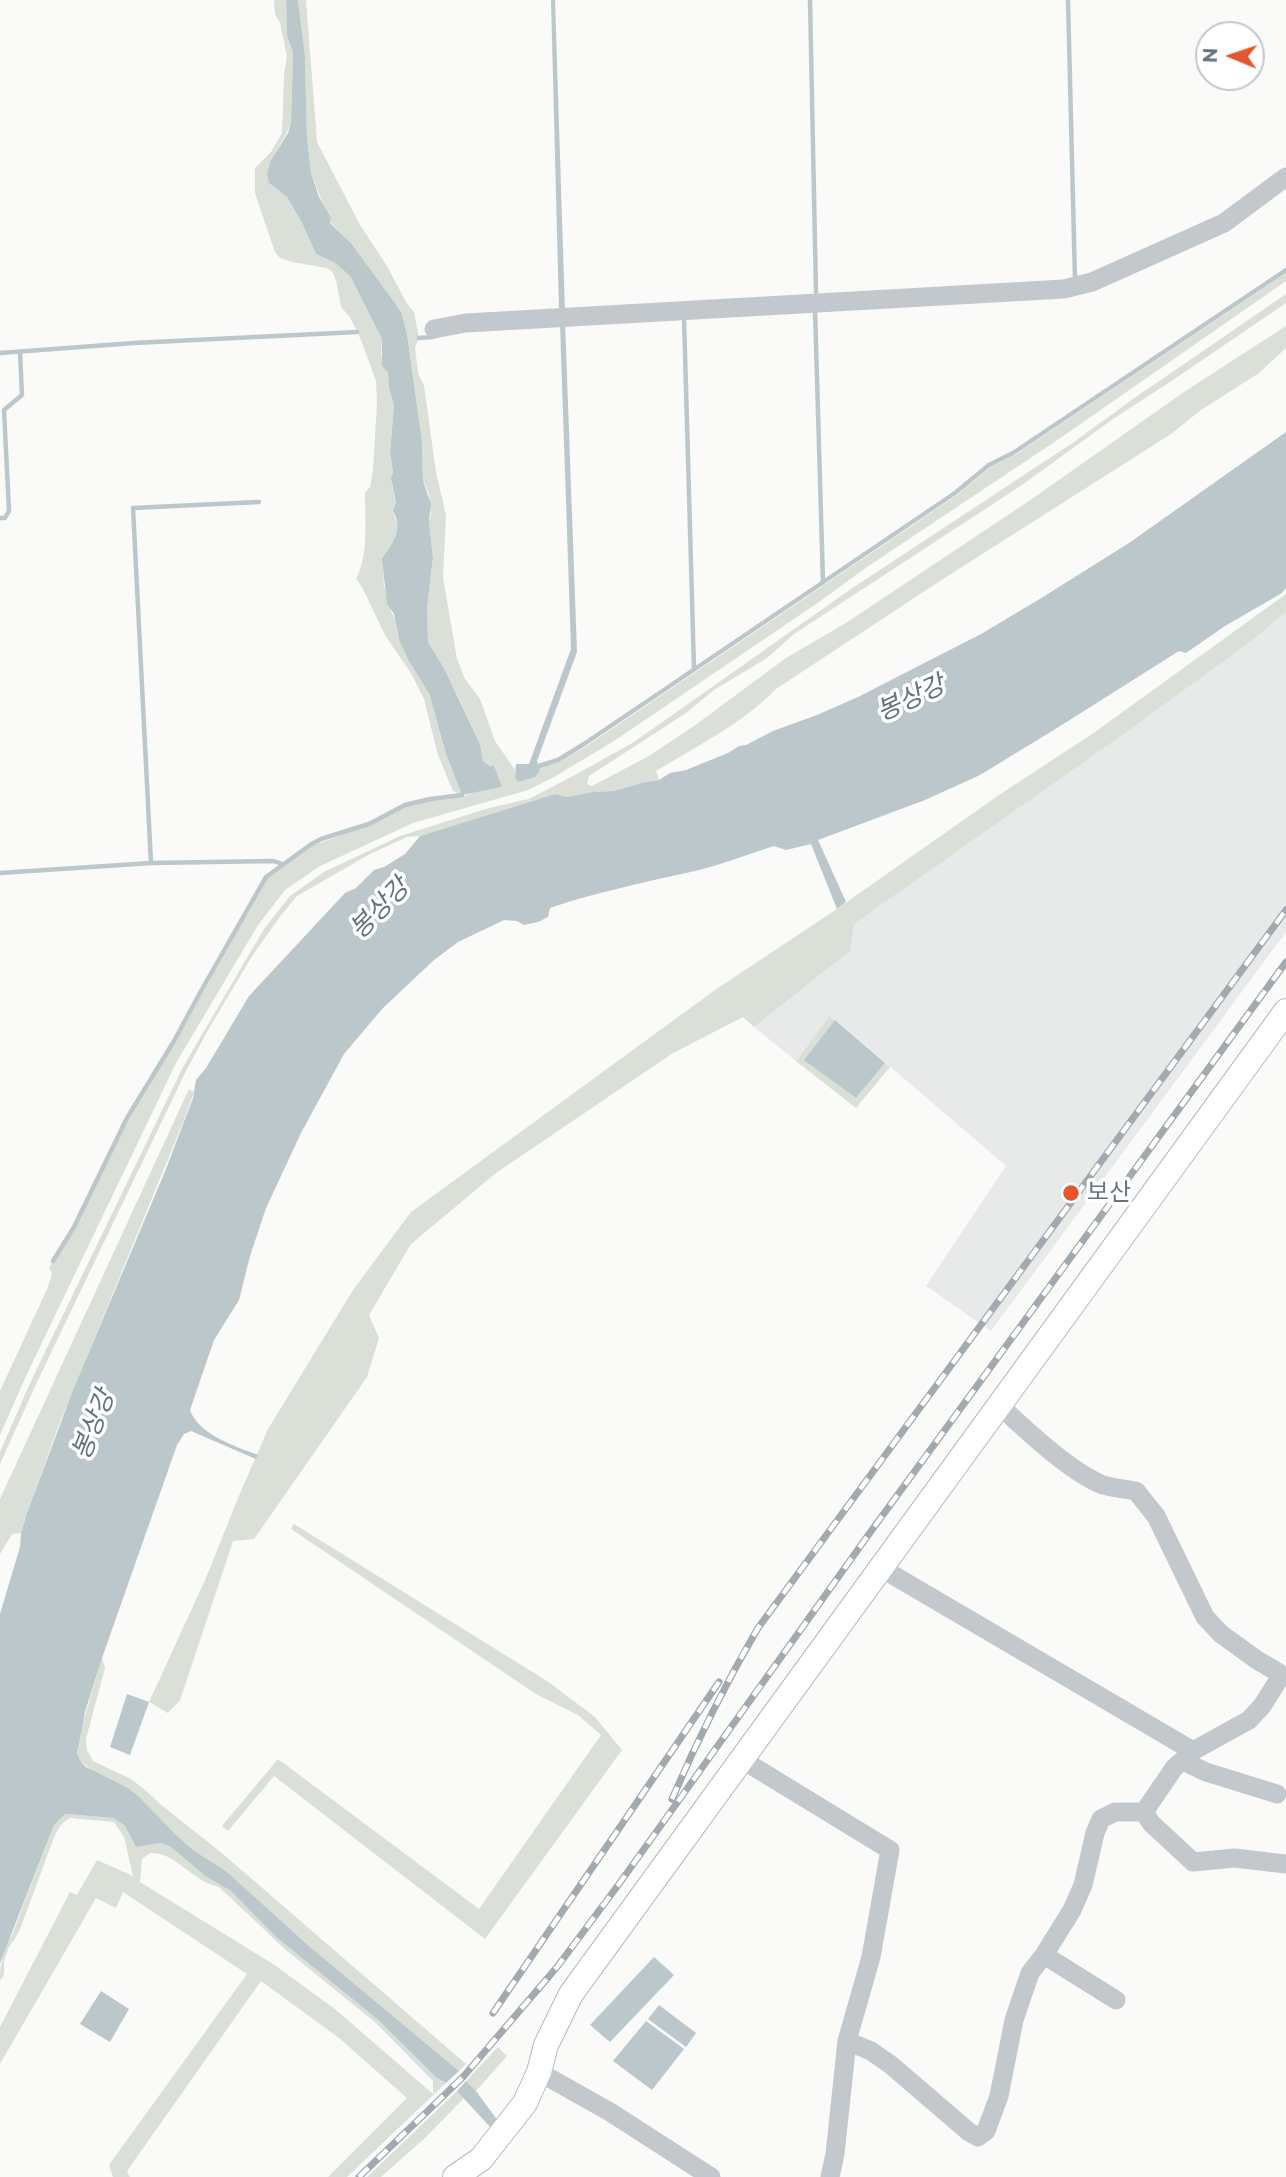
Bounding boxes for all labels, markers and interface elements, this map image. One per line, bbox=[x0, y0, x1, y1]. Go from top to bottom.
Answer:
north arrow bbox=[1195, 21, 1265, 91]
text: N bbox=[1199, 47, 1222, 63]
water label: 봉상강 bbox=[872, 670, 950, 728]
water label: 봉상강 bbox=[344, 872, 416, 946]
place label: 보산 bbox=[1087, 1179, 1131, 1207]
marker: 보산 bbox=[1061, 1183, 1081, 1203]
water label: 봉상강 bbox=[66, 1386, 122, 1464]

